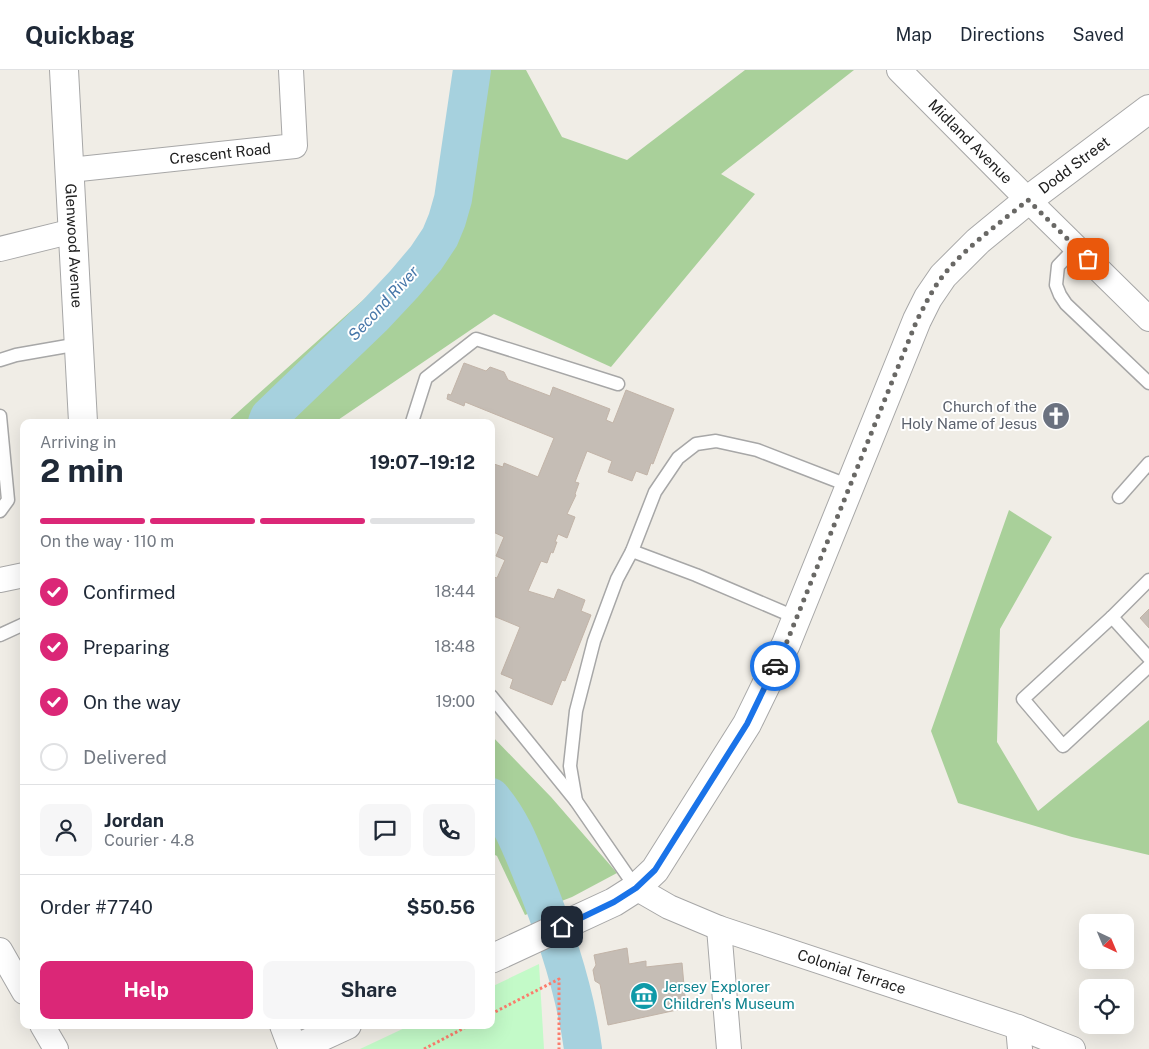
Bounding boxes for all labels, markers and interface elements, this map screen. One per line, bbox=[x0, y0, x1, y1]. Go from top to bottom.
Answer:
text: Quickbag bbox=[25, 21, 135, 49]
text: Map bbox=[895, 24, 932, 45]
text: Directions bbox=[960, 24, 1045, 45]
text: Saved bbox=[1073, 24, 1124, 45]
street label: Midland Avenue bbox=[925, 96, 1016, 187]
street label: Dodd Street bbox=[1035, 133, 1113, 197]
street label: Crescent Road bbox=[168, 140, 272, 167]
street label: Glenwood Avenue bbox=[62, 183, 86, 308]
pin bbox=[1067, 238, 1109, 280]
icon: bag bbox=[1074, 245, 1102, 273]
water label: Second River bbox=[344, 262, 423, 344]
place label: Church of the Holy Name of Jesus bbox=[901, 398, 1037, 432]
church icon: Church of the Holy Name of Jesus bbox=[1041, 401, 1071, 431]
text: Arriving in bbox=[40, 433, 116, 452]
text: 19:07–19:12 bbox=[369, 451, 475, 473]
text: 2 min bbox=[40, 452, 124, 489]
text: On the way · 110 m bbox=[40, 532, 174, 551]
icon: check bbox=[40, 578, 68, 606]
text: Confirmed bbox=[83, 581, 176, 603]
text: 18:44 bbox=[435, 582, 475, 601]
icon: check bbox=[40, 633, 68, 661]
text: Preparing bbox=[83, 636, 170, 658]
text: 18:48 bbox=[434, 637, 475, 656]
courier bbox=[750, 641, 800, 691]
icon: car bbox=[761, 652, 789, 680]
icon: check bbox=[40, 688, 68, 716]
text: On the way bbox=[83, 691, 181, 713]
text: 19:00 bbox=[435, 692, 475, 711]
text: Delivered bbox=[83, 746, 167, 768]
button: person bbox=[40, 804, 92, 856]
button: chat bbox=[359, 804, 411, 856]
button: phone bbox=[423, 804, 475, 856]
text: Jordan bbox=[104, 809, 164, 831]
text: Courier · 4.8 bbox=[104, 831, 194, 850]
text: Order #7740 bbox=[40, 896, 153, 918]
text: $50.56 bbox=[407, 896, 475, 918]
pin bbox=[541, 906, 583, 948]
icon: home bbox=[548, 913, 576, 941]
north arrow bbox=[1079, 914, 1134, 969]
map controls bbox=[1079, 914, 1134, 1034]
street label: Colonial Terrace bbox=[795, 946, 908, 997]
button: Help bbox=[40, 961, 253, 1019]
button: Share bbox=[263, 961, 475, 1019]
place label: Jersey Explorer Children's Museum bbox=[663, 978, 795, 1012]
button: locate bbox=[1079, 979, 1134, 1034]
museum icon: Jersey Explorer Children's Museum bbox=[629, 981, 659, 1011]

